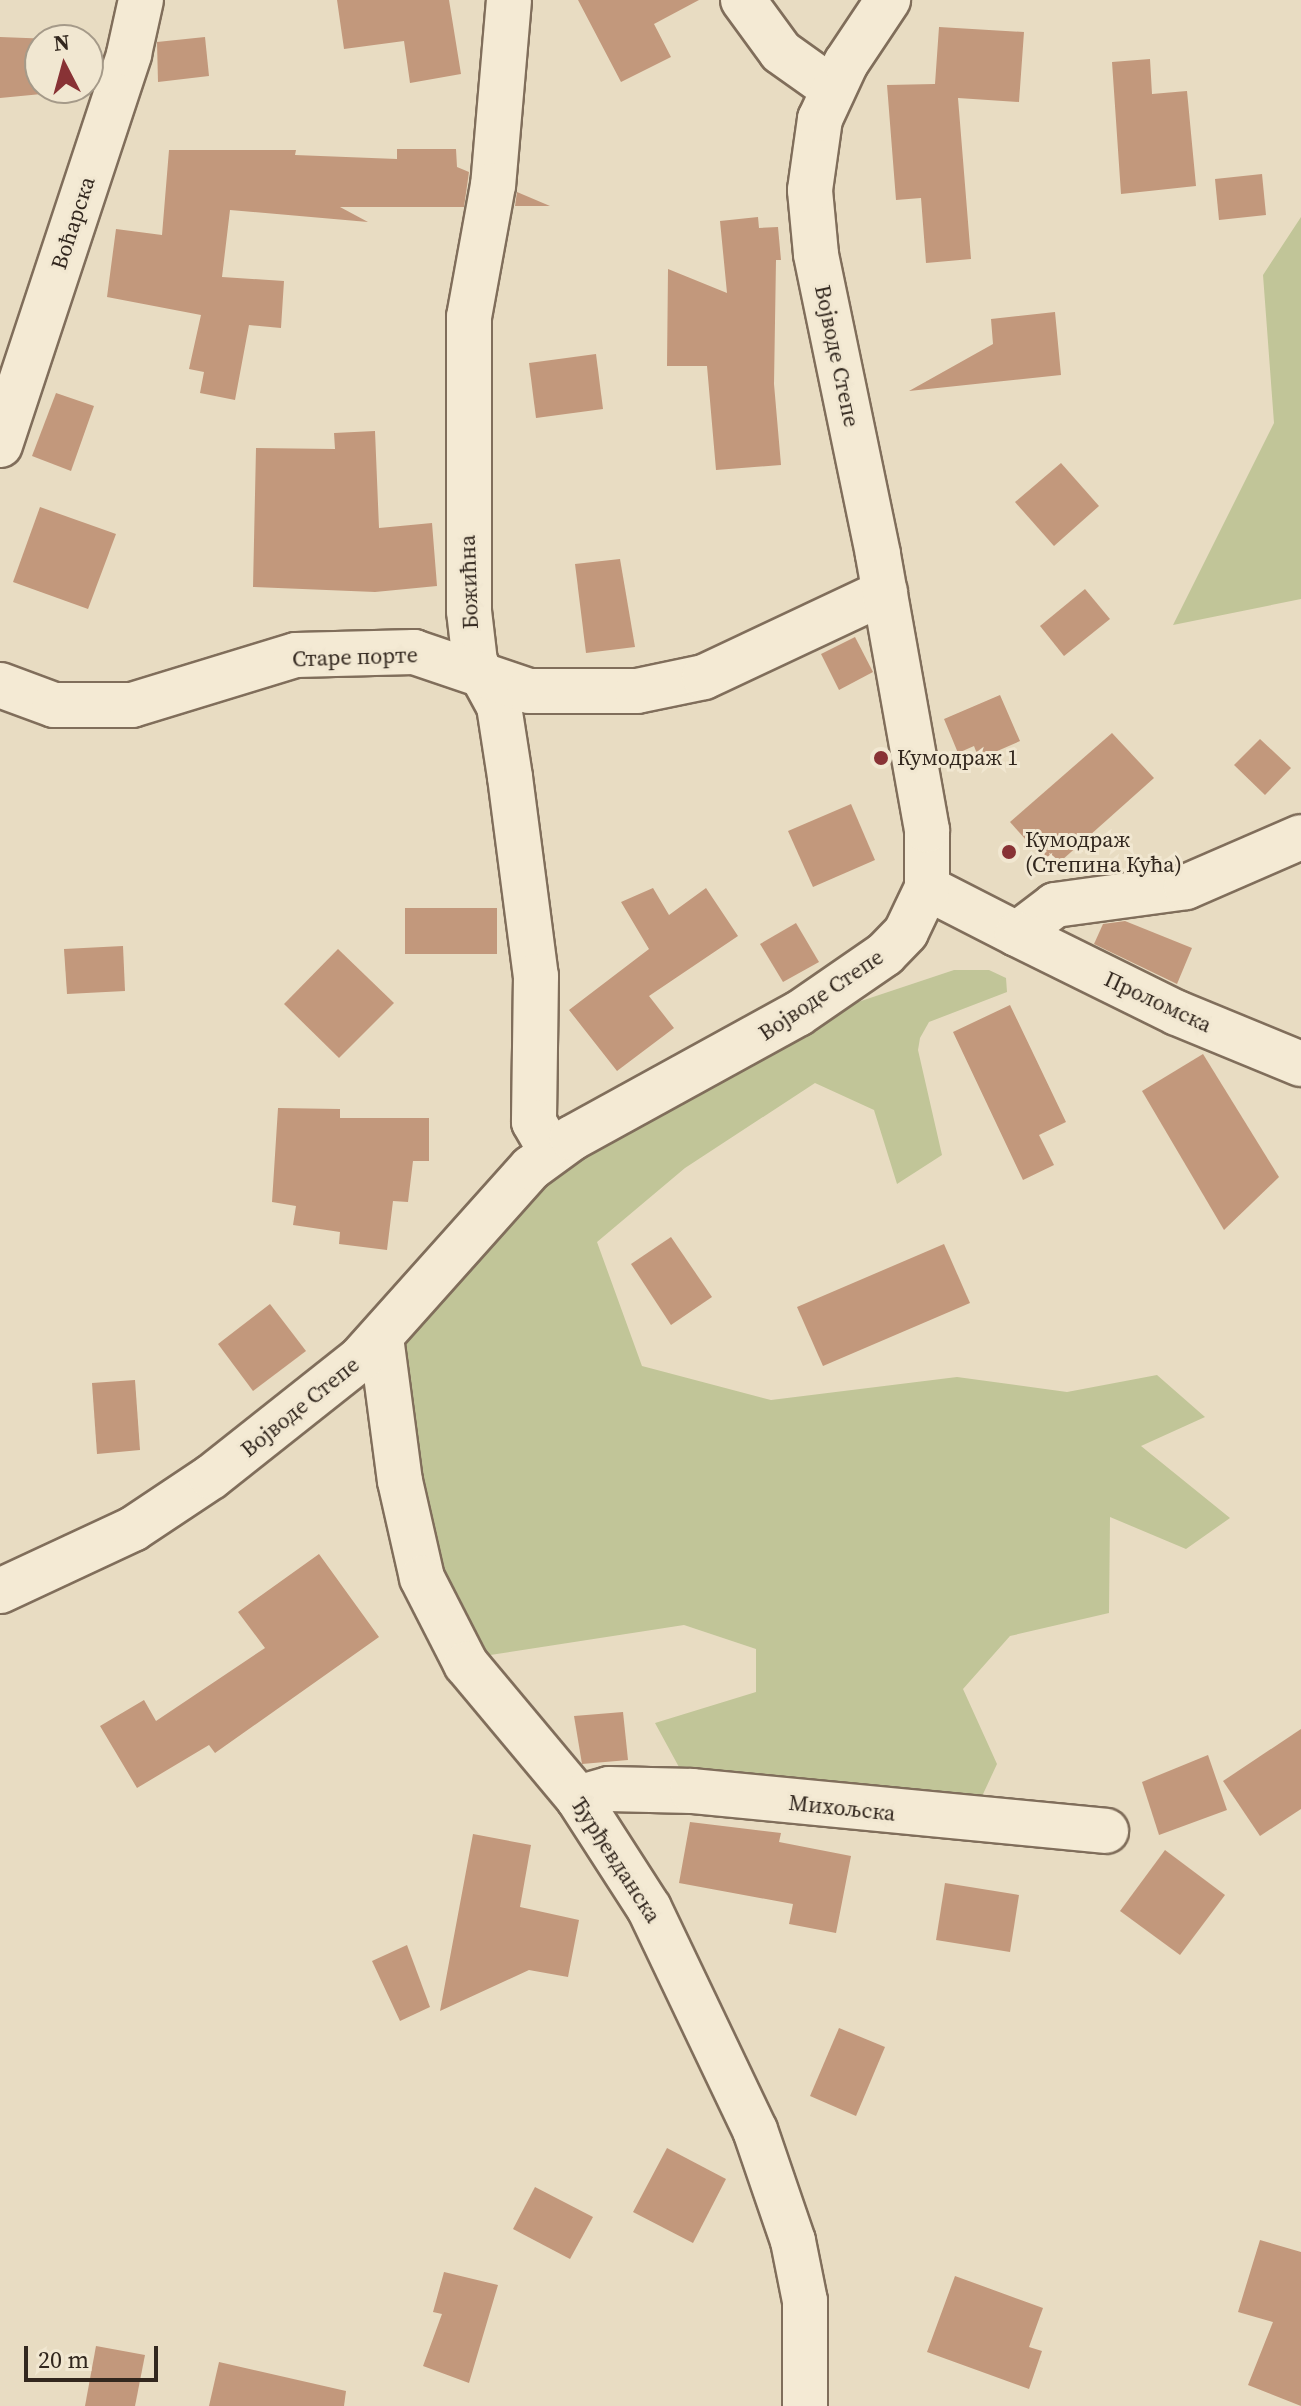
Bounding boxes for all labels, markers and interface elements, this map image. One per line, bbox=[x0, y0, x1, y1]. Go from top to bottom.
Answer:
north arrow bbox=[24, 24, 104, 104]
text: N bbox=[52, 26, 71, 58]
street label: Воћарска bbox=[46, 173, 100, 273]
street label: Војводе Степе bbox=[809, 283, 865, 429]
street label: Божићна bbox=[454, 534, 484, 630]
street label: Старе порте bbox=[292, 642, 418, 672]
place label: Кумодраж 1 bbox=[897, 745, 1018, 771]
marker: Кумодраж 1 bbox=[872, 749, 890, 767]
place label: Кумодраж (Степина Кућа) bbox=[1025, 826, 1182, 878]
marker: Кумодраж (Степина Кућа) bbox=[1000, 843, 1018, 861]
street label: Војводе Степе bbox=[754, 944, 888, 1046]
street label: Проломска bbox=[1100, 966, 1216, 1038]
street label: Војводе Степе bbox=[236, 1351, 364, 1463]
street label: Михољска bbox=[787, 1789, 897, 1827]
street label: Ђурђевданска bbox=[566, 1792, 666, 1928]
scale bar bbox=[28, 2330, 162, 2380]
text: 20 m bbox=[38, 2343, 89, 2376]

